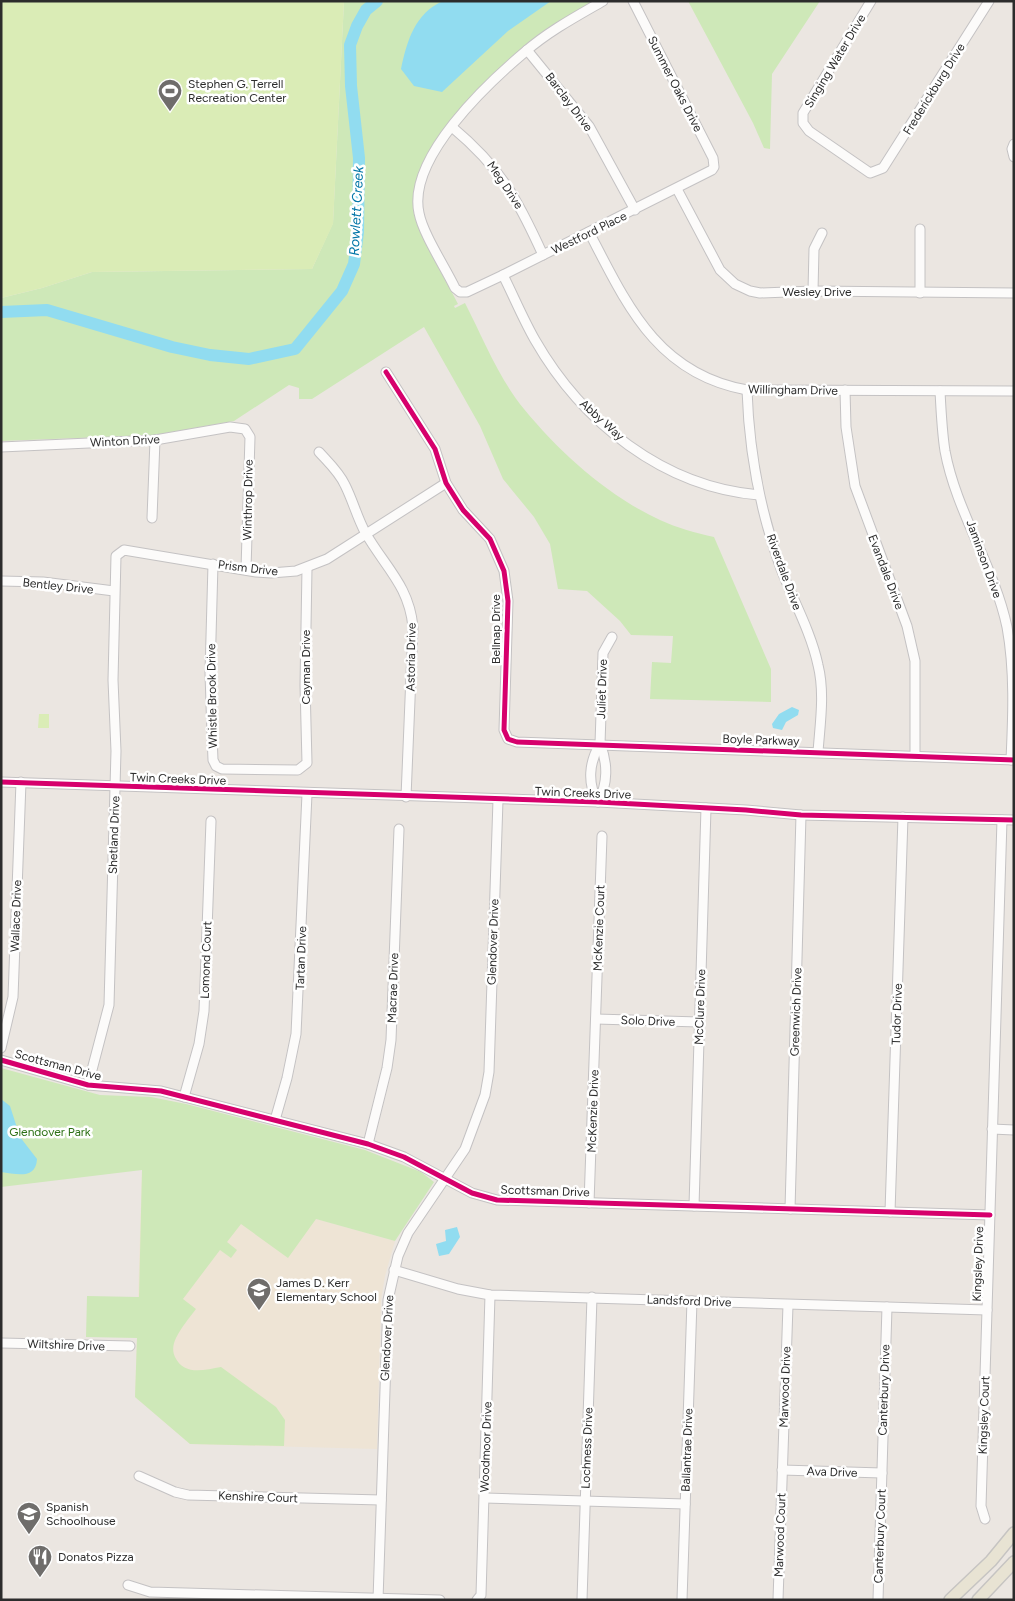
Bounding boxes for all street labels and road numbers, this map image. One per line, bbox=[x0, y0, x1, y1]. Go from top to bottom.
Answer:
street label: Singing Water Drive bbox=[802, 11, 869, 110]
street label: Summer Oaks Drive bbox=[645, 34, 705, 135]
street label: Frederickburg Drive bbox=[900, 40, 968, 137]
street label: Barclay Drive bbox=[542, 70, 596, 134]
street label: Meg Drive bbox=[484, 159, 526, 212]
street label: Westford Place bbox=[549, 209, 629, 257]
street label: Wesley Drive bbox=[782, 285, 852, 299]
street label: Willingham Drive bbox=[748, 382, 838, 398]
street label: Abby Way bbox=[577, 397, 628, 444]
street label: Winton Drive bbox=[90, 432, 161, 450]
street label: Winthrop Drive bbox=[240, 459, 256, 541]
street label: Jaminson Drive bbox=[963, 518, 1005, 600]
street label: Riverdale Drive bbox=[764, 532, 804, 612]
street label: Evandale Drive bbox=[865, 533, 907, 612]
street label: Prism Drive bbox=[217, 557, 279, 579]
street label: Bentley Drive bbox=[22, 575, 95, 597]
street label: Bellnap Drive bbox=[489, 594, 503, 664]
street label: Astoria Drive bbox=[403, 622, 419, 692]
street label: Cayman Drive bbox=[299, 629, 313, 704]
street label: Whistle Brook Drive bbox=[204, 643, 220, 749]
street label: Juliet Drive bbox=[594, 658, 610, 719]
street label: Boyle Parkway bbox=[722, 732, 800, 748]
street label: Twin Creeks Drive bbox=[130, 770, 227, 788]
street label: Twin Creeks Drive bbox=[535, 784, 632, 802]
street label: Shetland Drive bbox=[106, 795, 122, 874]
street label: Wallace Drive bbox=[8, 879, 24, 952]
street label: McKenzie Court bbox=[590, 884, 608, 971]
street label: Glendover Drive bbox=[484, 898, 502, 985]
street label: Lomond Court bbox=[198, 920, 214, 999]
street label: Tartan Drive bbox=[293, 925, 309, 990]
street label: Macrae Drive bbox=[385, 952, 401, 1023]
street label: Greenwich Drive bbox=[787, 967, 805, 1057]
street label: McClure Drive bbox=[692, 968, 708, 1045]
street label: Tudor Drive bbox=[889, 983, 905, 1045]
street label: Solo Drive bbox=[620, 1013, 676, 1029]
street label: Scottsman Drive bbox=[13, 1047, 103, 1083]
street label: McKenzie Drive bbox=[585, 1069, 601, 1153]
street label: Scottsman Drive bbox=[500, 1182, 590, 1200]
street label: Kingsley Drive bbox=[970, 1226, 986, 1302]
street label: Landsford Drive bbox=[646, 1293, 732, 1309]
street label: Glendover Drive bbox=[378, 1294, 396, 1381]
street label: Wiltshire Drive bbox=[27, 1337, 106, 1353]
street label: Canterbury Drive bbox=[875, 1344, 893, 1436]
street label: Marwood Drive bbox=[777, 1346, 793, 1428]
street label: Kingsley Court bbox=[976, 1375, 992, 1455]
street label: Woodmoor Drive bbox=[477, 1401, 495, 1493]
street label: Lochness Drive bbox=[579, 1407, 595, 1489]
street label: Ballantrae Drive bbox=[679, 1408, 695, 1492]
street label: Ava Drive bbox=[806, 1464, 858, 1480]
street label: Canterbury Court bbox=[871, 1488, 889, 1583]
street label: Kenshire Court bbox=[218, 1489, 299, 1505]
street label: Marwood Court bbox=[772, 1492, 788, 1577]

